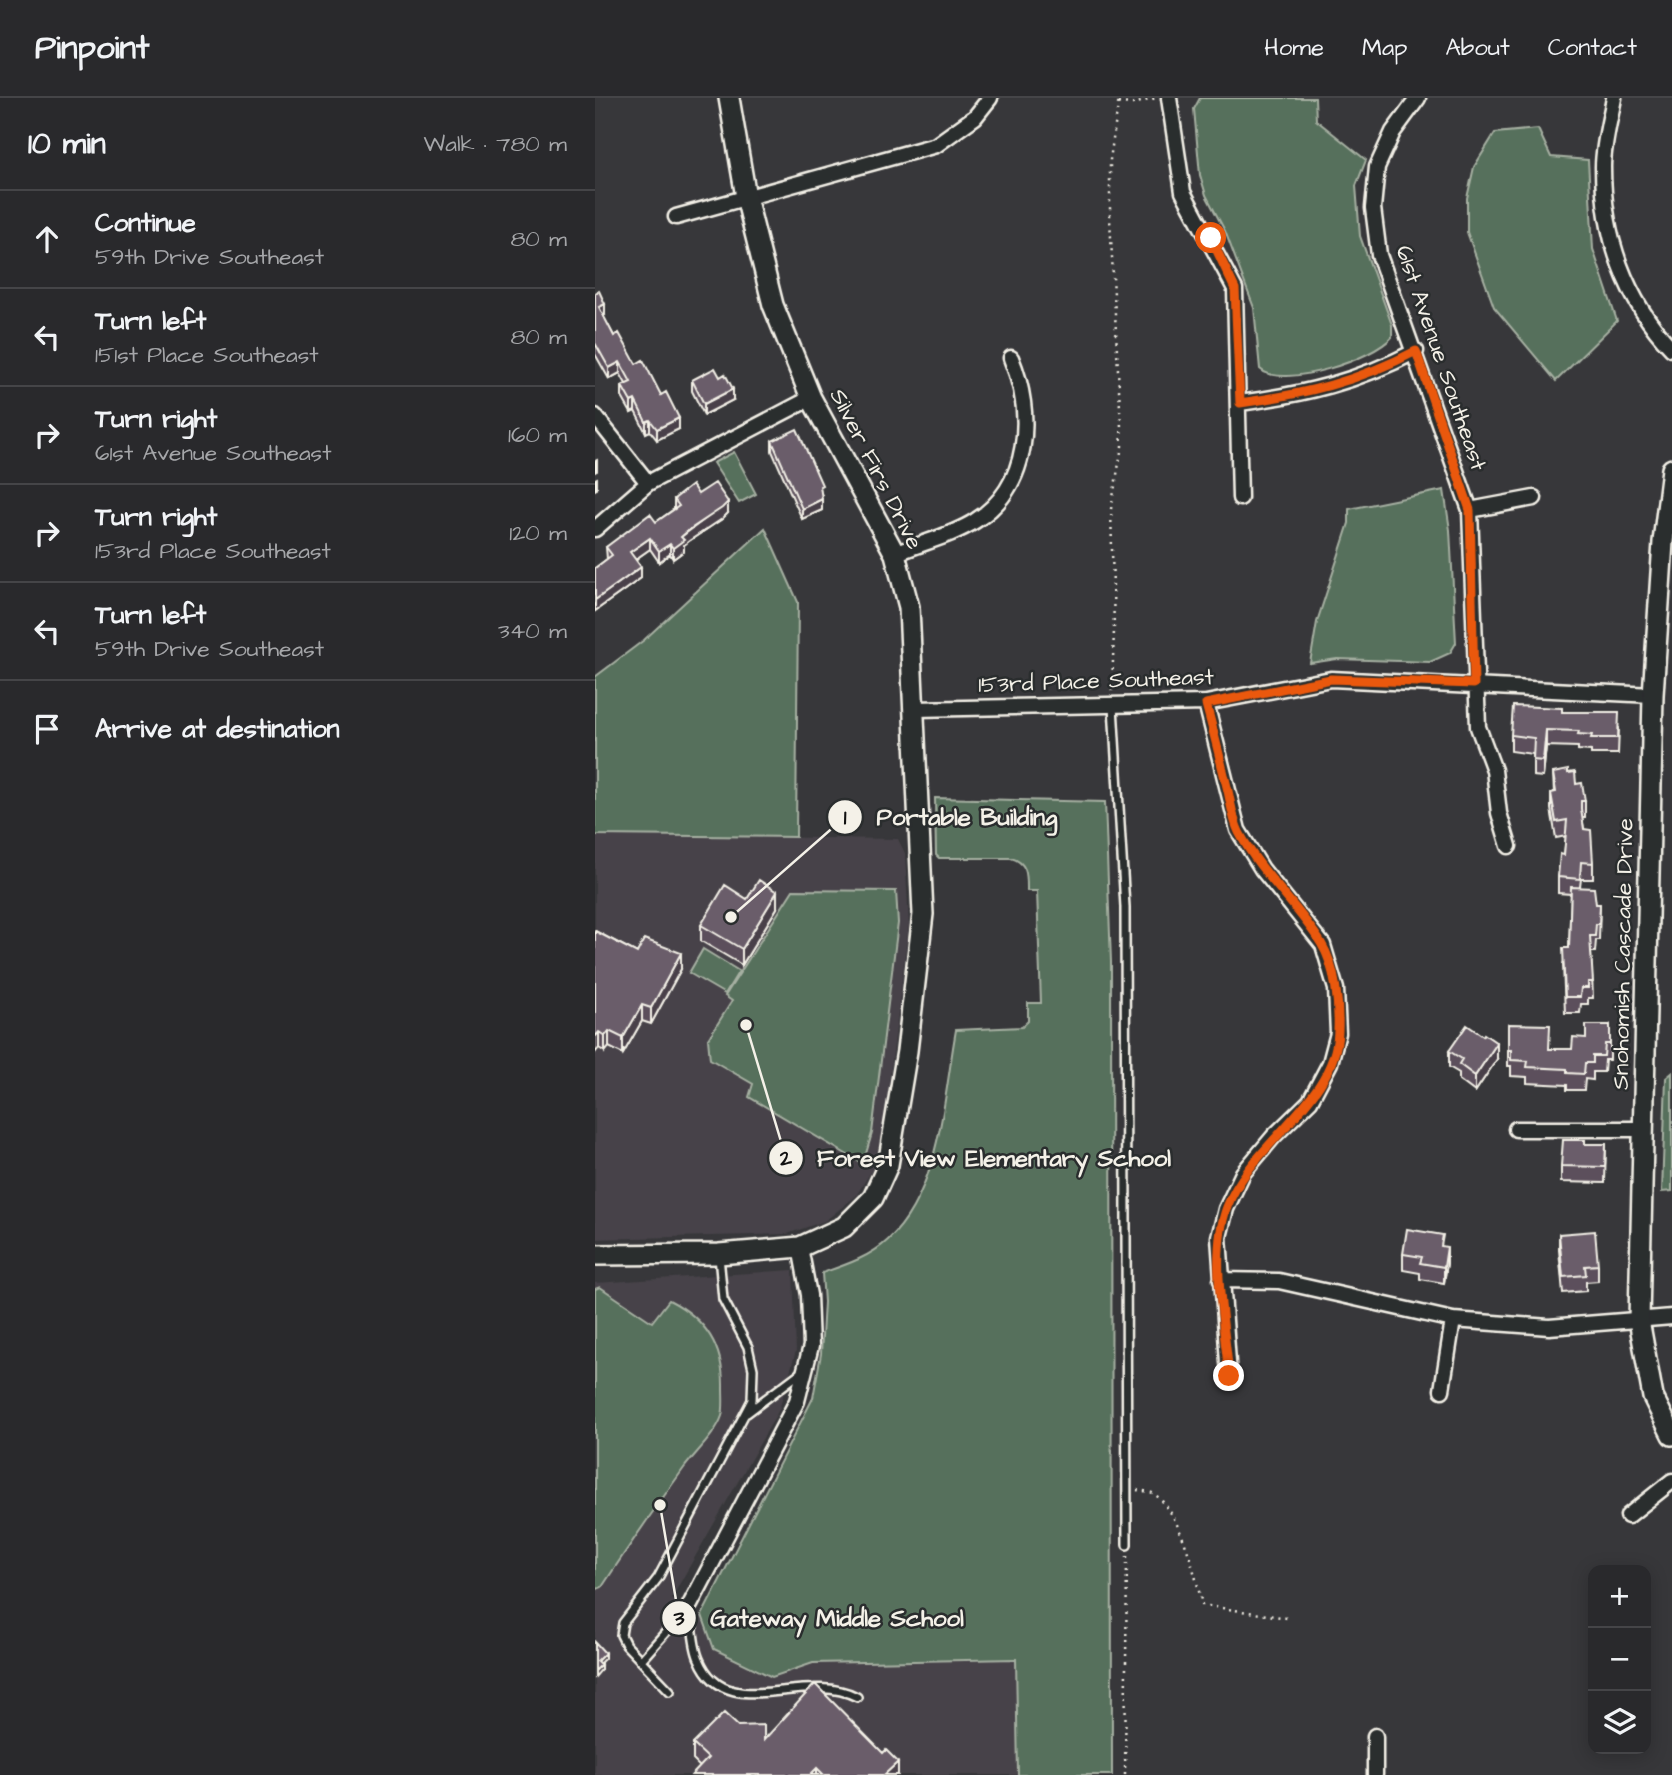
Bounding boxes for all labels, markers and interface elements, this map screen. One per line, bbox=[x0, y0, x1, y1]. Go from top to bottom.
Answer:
text: Pinpoint bbox=[35, 25, 149, 71]
text: Home bbox=[1264, 31, 1324, 65]
text: Map bbox=[1362, 31, 1407, 65]
text: About bbox=[1445, 31, 1510, 65]
text: Contact bbox=[1548, 31, 1637, 65]
text: 10 min bbox=[28, 123, 106, 165]
text: Walk · 780 m bbox=[424, 128, 567, 160]
text: Continue bbox=[95, 205, 196, 241]
icon: ahead bbox=[28, 220, 66, 258]
route start bbox=[1195, 222, 1226, 253]
text: 80 m bbox=[510, 223, 567, 255]
text: 59th Drive Southeast bbox=[95, 241, 324, 273]
street label: 61st Avenue Southeast bbox=[1387, 241, 1495, 476]
text: Turn left bbox=[95, 303, 206, 339]
icon: left bbox=[28, 318, 66, 356]
text: 80 m bbox=[510, 321, 567, 353]
text: 151st Place Southeast bbox=[95, 339, 319, 371]
street label: Silver Firs Drive bbox=[822, 383, 930, 555]
text: Turn right bbox=[95, 401, 217, 437]
icon: right bbox=[28, 416, 66, 454]
text: 160 m bbox=[508, 419, 567, 451]
text: 61st Avenue Southeast bbox=[95, 437, 331, 469]
text: Turn right bbox=[95, 499, 217, 535]
icon: right bbox=[28, 514, 66, 552]
text: 120 m bbox=[509, 517, 567, 549]
text: 153rd Place Southeast bbox=[95, 535, 331, 567]
text: Turn left bbox=[95, 597, 206, 633]
icon: left bbox=[28, 612, 66, 650]
text: 340 m bbox=[498, 615, 567, 647]
text: 59th Drive Southeast bbox=[95, 633, 324, 665]
street label: 153rd Place Southeast bbox=[978, 661, 1215, 701]
icon: arrive bbox=[28, 710, 66, 748]
text: Arrive at destination bbox=[95, 711, 340, 747]
callout: Portable Building bbox=[828, 794, 1072, 839]
text: Portable Building bbox=[877, 801, 1058, 836]
text: 1 bbox=[844, 803, 847, 832]
street label: Snohomish Cascade Drive bbox=[1605, 818, 1641, 1090]
callout: Forest View Elementary School bbox=[768, 1135, 1185, 1180]
text: Forest View Elementary School bbox=[817, 1142, 1171, 1178]
text: 2 bbox=[779, 1144, 793, 1173]
route end bbox=[1213, 1360, 1244, 1391]
map controls bbox=[1588, 1565, 1651, 1754]
button: + bbox=[1588, 1565, 1651, 1628]
callout: Gateway Middle School bbox=[661, 1596, 978, 1641]
text: Gateway Middle School bbox=[710, 1602, 964, 1638]
text: 3 bbox=[673, 1604, 685, 1633]
button: − bbox=[1588, 1628, 1651, 1691]
button: layers bbox=[1588, 1691, 1651, 1754]

